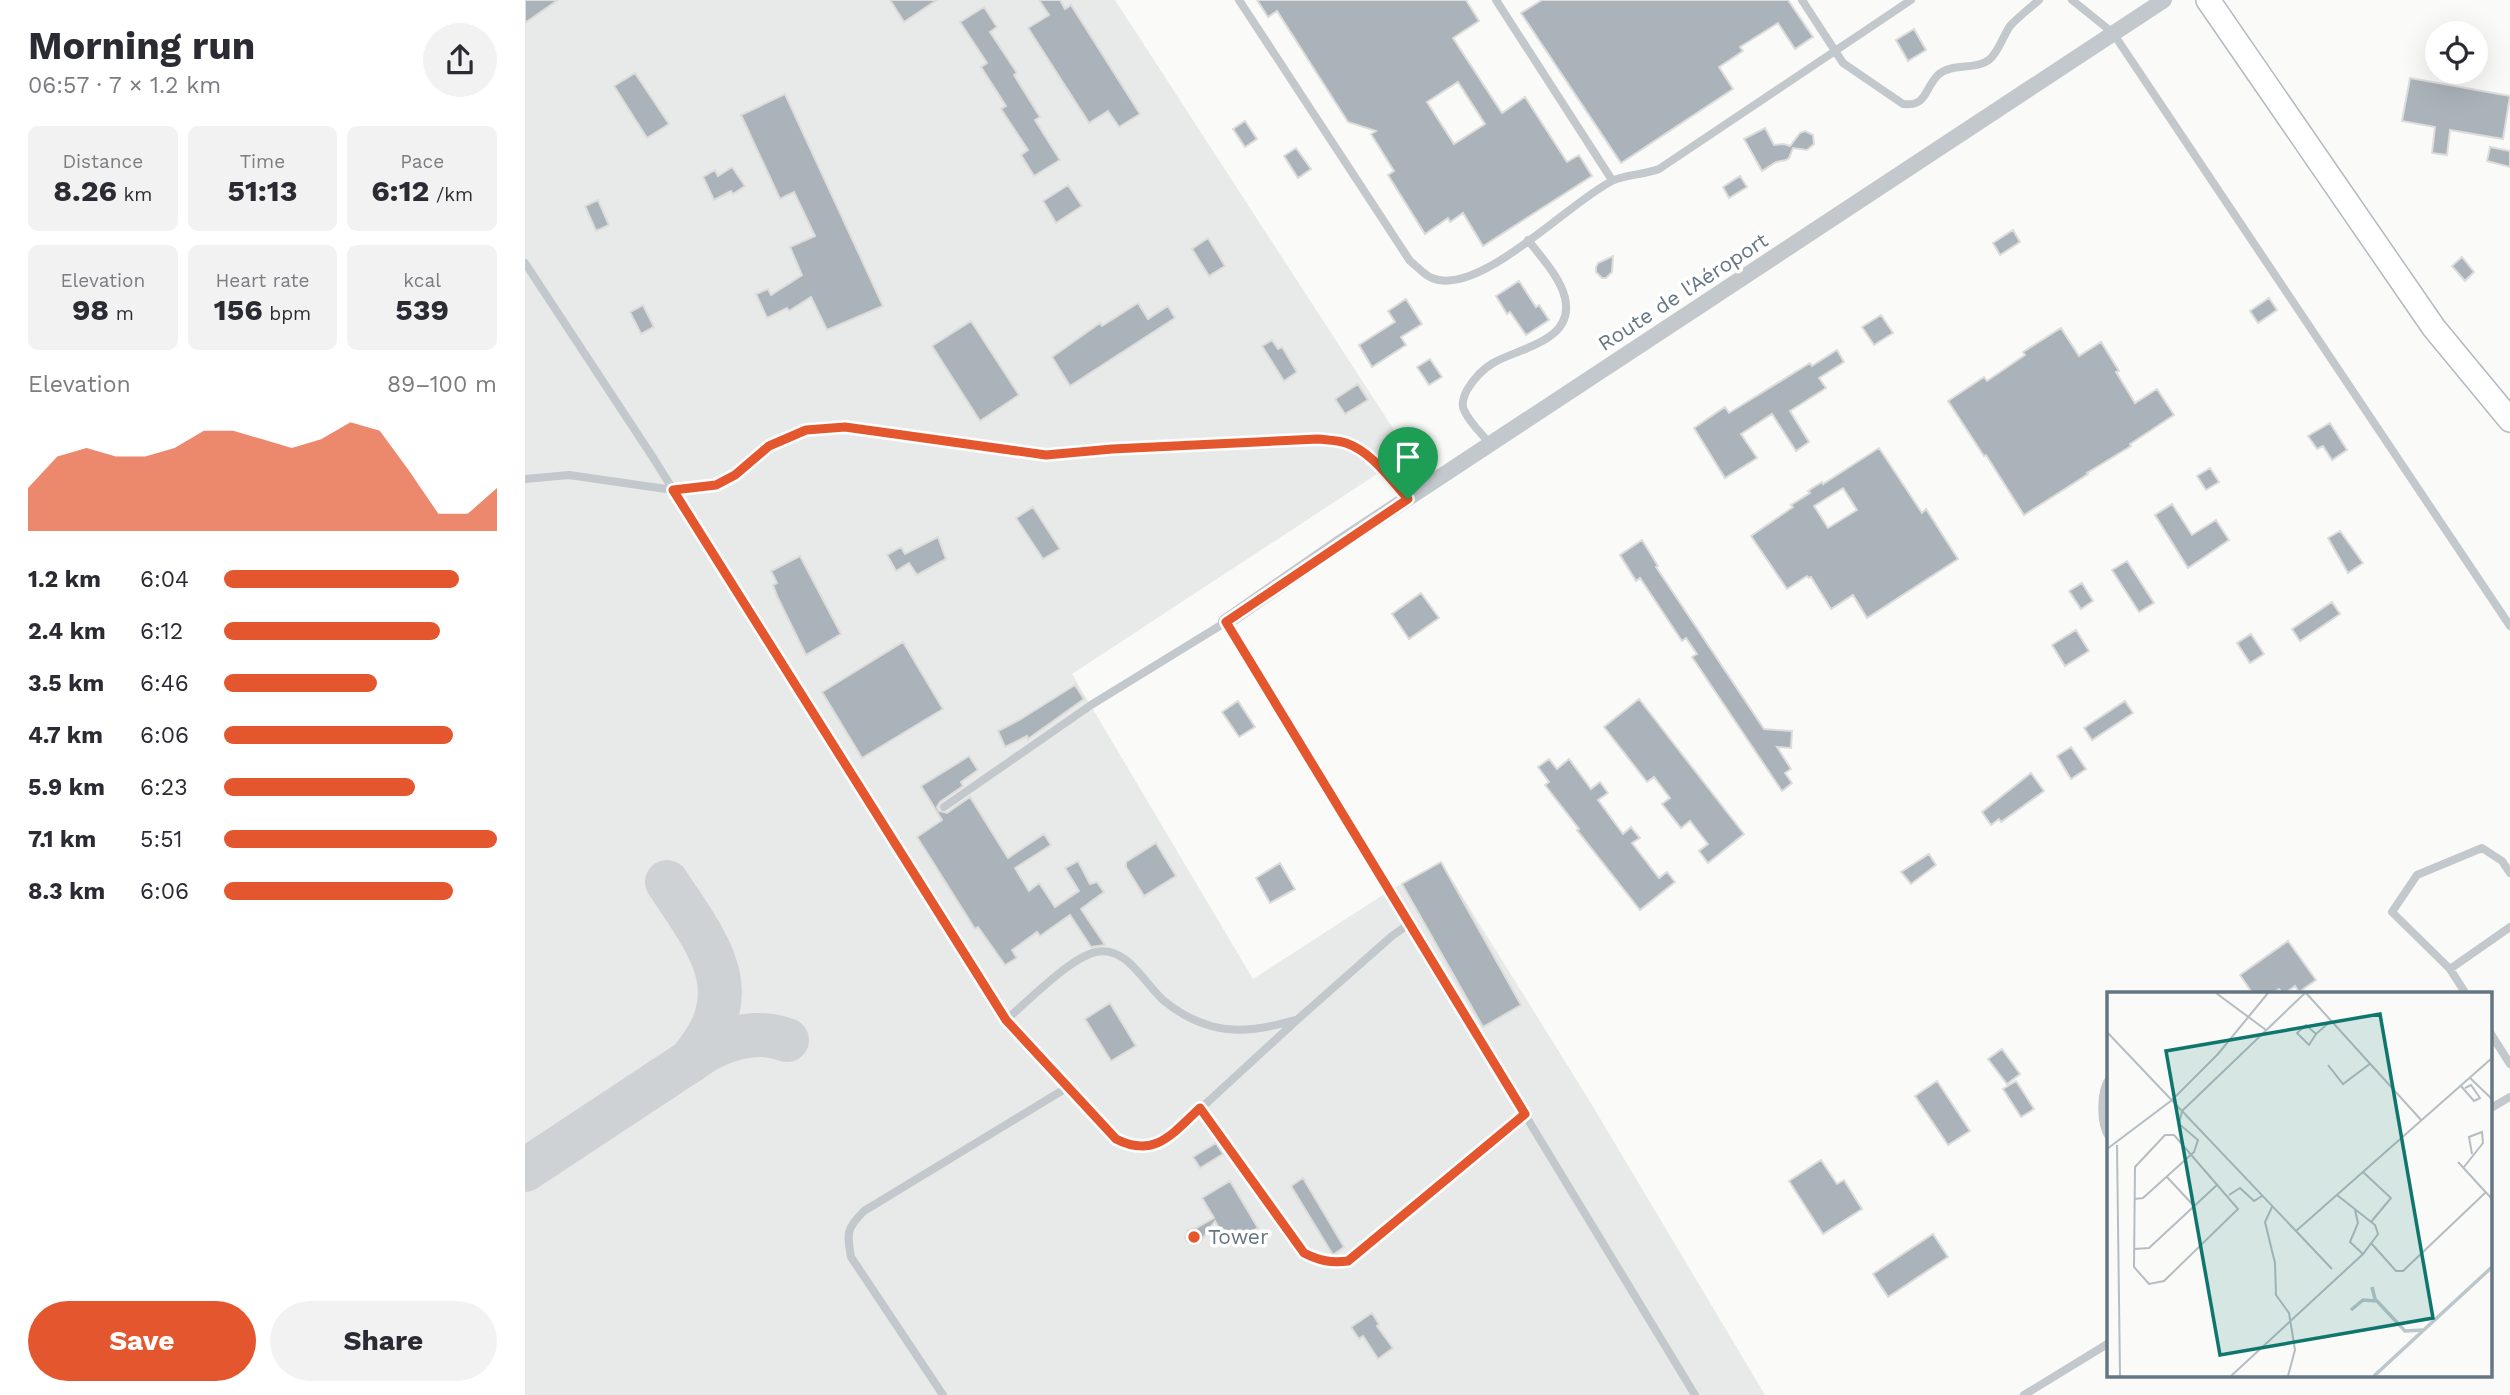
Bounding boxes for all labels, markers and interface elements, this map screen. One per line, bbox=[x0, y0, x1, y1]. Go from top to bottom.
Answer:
map controls bbox=[2425, 21, 2488, 84]
button: locate bbox=[2425, 21, 2488, 84]
button: share bbox=[423, 23, 497, 97]
text: Morning run bbox=[28, 24, 255, 68]
text: 06:57 · 7 × 1.2 km bbox=[28, 72, 221, 99]
text: Distance bbox=[62, 150, 143, 173]
text: Time bbox=[240, 150, 285, 173]
text: Pace bbox=[400, 150, 444, 173]
text: 8.26 bbox=[53, 173, 117, 208]
text: 51:13 bbox=[227, 173, 298, 208]
text: 6:12 bbox=[371, 173, 430, 208]
text: km bbox=[117, 183, 152, 206]
text: /km bbox=[430, 183, 473, 206]
street label: Route de l'Aéroport bbox=[1593, 227, 1773, 356]
text: Elevation bbox=[60, 269, 145, 292]
text: Heart rate bbox=[216, 269, 309, 292]
text: kcal bbox=[403, 269, 441, 292]
text: 98 bbox=[72, 292, 109, 327]
text: 156 bbox=[214, 292, 263, 327]
text: 539 bbox=[395, 292, 449, 327]
text: m bbox=[109, 302, 134, 325]
text: bpm bbox=[263, 302, 311, 325]
text: Elevation bbox=[28, 371, 131, 398]
text: 89–100 m bbox=[387, 371, 497, 398]
pin bbox=[1378, 427, 1438, 499]
icon: arrive bbox=[1389, 438, 1427, 476]
text: 1.2 km bbox=[28, 566, 101, 593]
text: 6:04 bbox=[140, 566, 189, 593]
text: 2.4 km bbox=[28, 618, 106, 645]
text: 6:12 bbox=[140, 618, 183, 645]
text: 3.5 km bbox=[28, 670, 104, 697]
text: 6:46 bbox=[140, 670, 189, 697]
text: 4.7 km bbox=[28, 722, 103, 749]
text: 6:06 bbox=[140, 722, 189, 749]
text: 5.9 km bbox=[28, 774, 105, 801]
text: 6:23 bbox=[140, 774, 188, 801]
text: 7.1 km bbox=[28, 826, 96, 853]
text: 5:51 bbox=[140, 826, 183, 853]
text: 8.3 km bbox=[28, 878, 105, 905]
text: 6:06 bbox=[140, 878, 189, 905]
inset map bbox=[2107, 992, 2493, 1378]
place label: Tower bbox=[1208, 1224, 1269, 1249]
marker: Tower bbox=[1186, 1229, 1202, 1245]
button: Save bbox=[28, 1301, 256, 1381]
button: Share bbox=[270, 1301, 497, 1381]

